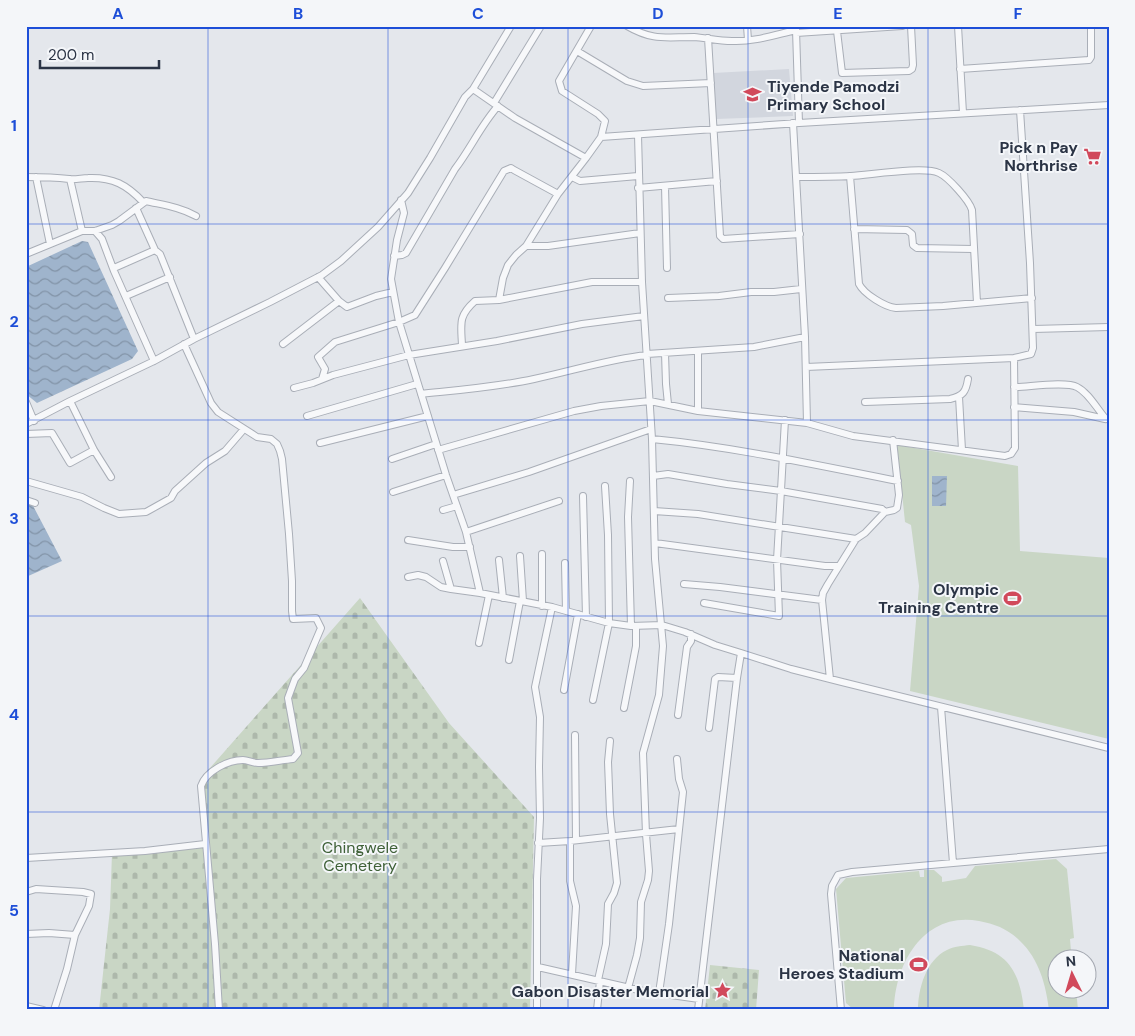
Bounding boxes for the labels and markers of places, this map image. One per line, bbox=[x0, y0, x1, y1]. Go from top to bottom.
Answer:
place label: Tiyende Pamodzi Primary School bbox=[767, 76, 899, 115]
school or university icon: Tiyende Pamodzi Primary School bbox=[743, 85, 763, 105]
place label: Pick n Pay Northrise bbox=[999, 137, 1078, 176]
supermarket icon: Pick n Pay Northrise bbox=[1082, 146, 1102, 166]
place label: Olympic Training Centre bbox=[878, 579, 999, 618]
sports icon: Olympic Training Centre bbox=[1003, 588, 1023, 608]
place label: National Heroes Stadium bbox=[779, 945, 904, 984]
sports icon: National Heroes Stadium bbox=[908, 954, 928, 974]
place label: Gabon Disaster Memorial bbox=[512, 981, 709, 1002]
place icon: Gabon Disaster Memorial bbox=[713, 981, 733, 1001]

